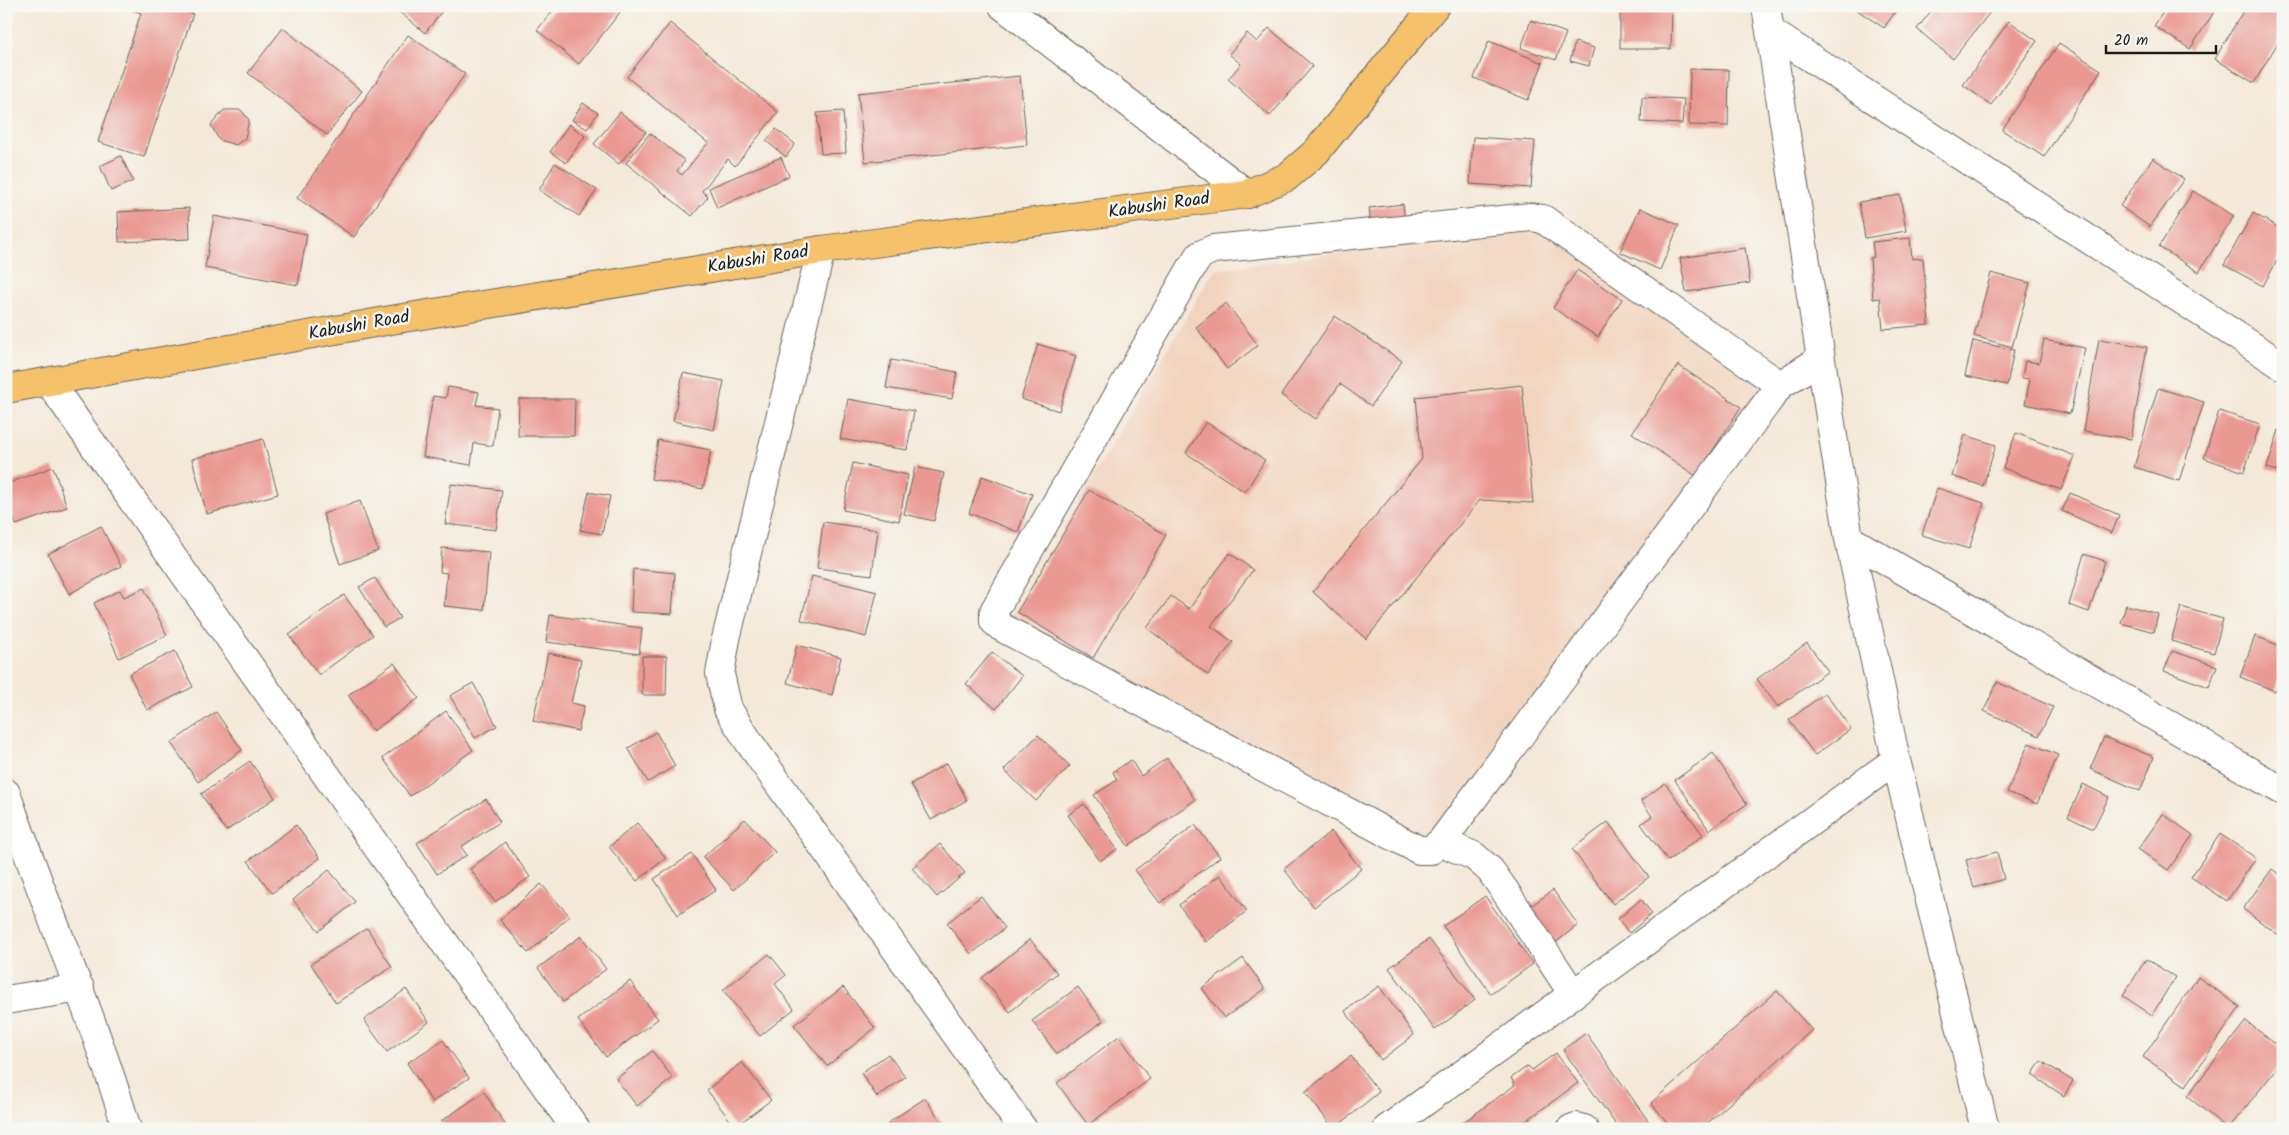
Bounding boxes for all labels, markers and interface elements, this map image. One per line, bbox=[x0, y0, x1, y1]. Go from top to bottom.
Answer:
scale bar bbox=[2106, 22, 2216, 54]
text: 20 m bbox=[2114, 29, 2148, 53]
street label: Kabushi Road bbox=[1106, 184, 1213, 227]
street label: Kabushi Road bbox=[705, 238, 812, 282]
street label: Kabushi Road bbox=[306, 303, 413, 349]

